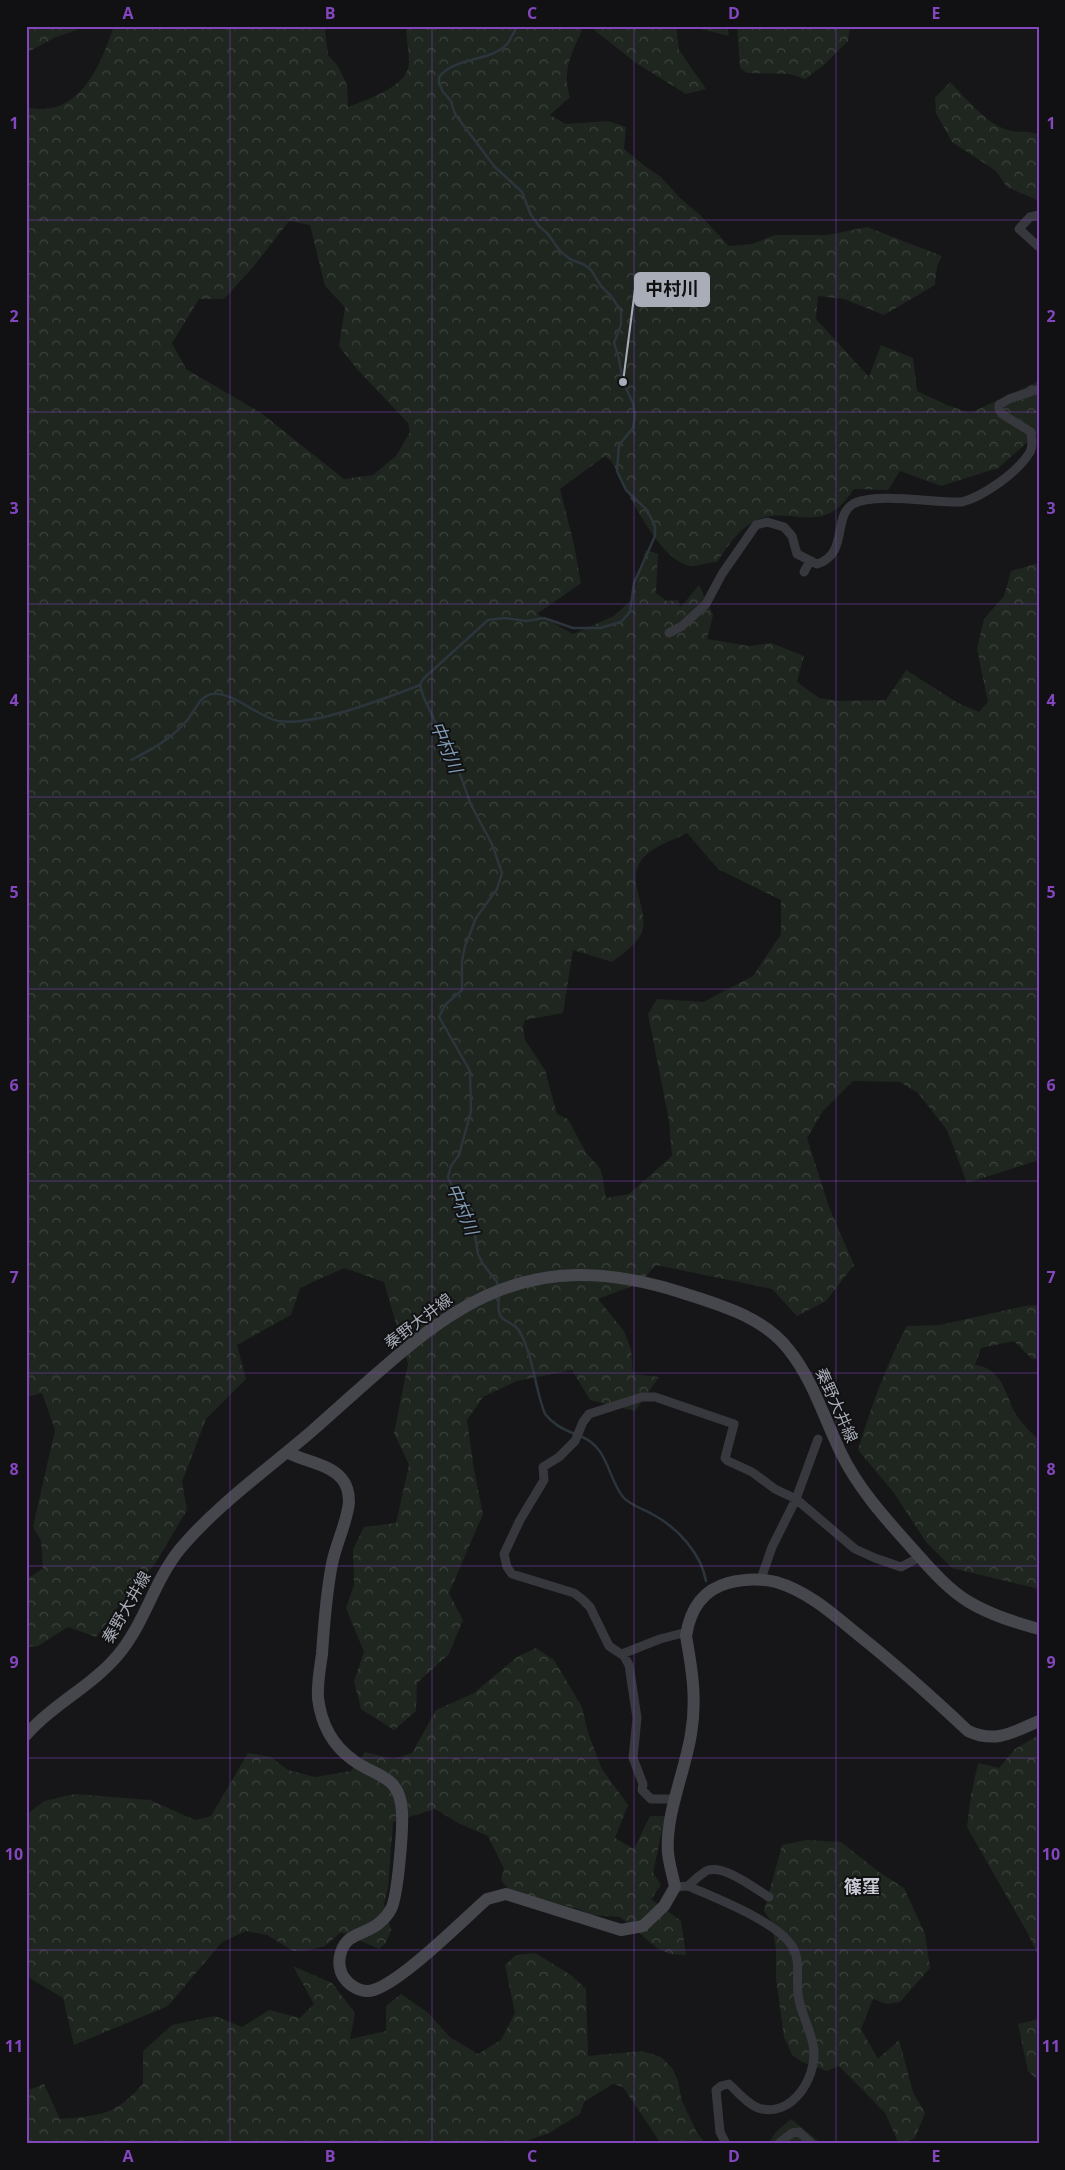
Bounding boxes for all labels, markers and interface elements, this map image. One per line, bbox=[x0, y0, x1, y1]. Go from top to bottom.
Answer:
text: A bbox=[122, 2, 134, 24]
text: B bbox=[325, 2, 335, 24]
text: C bbox=[527, 2, 537, 24]
text: D bbox=[728, 2, 740, 24]
text: E bbox=[932, 2, 941, 24]
text: 1 bbox=[9, 112, 19, 134]
text: 1 bbox=[1046, 112, 1056, 134]
callout: 中村川 bbox=[635, 273, 709, 306]
text: 中村川 bbox=[645, 276, 699, 300]
text: 2 bbox=[9, 305, 19, 327]
text: 2 bbox=[1046, 305, 1056, 327]
text: 3 bbox=[9, 497, 19, 519]
text: 3 bbox=[1046, 497, 1056, 519]
text: 4 bbox=[9, 689, 19, 711]
text: 4 bbox=[1046, 689, 1056, 711]
water label: 中村川 bbox=[425, 717, 469, 778]
text: 5 bbox=[9, 881, 19, 903]
text: 5 bbox=[1046, 881, 1056, 903]
text: 6 bbox=[9, 1074, 19, 1096]
text: 6 bbox=[1046, 1074, 1056, 1096]
water label: 中村川 bbox=[441, 1179, 485, 1240]
text: 7 bbox=[9, 1266, 19, 1288]
text: 7 bbox=[1046, 1266, 1056, 1288]
street label: 秦野大井線 bbox=[379, 1288, 457, 1354]
street label: 秦野大井線 bbox=[811, 1364, 863, 1446]
text: 8 bbox=[9, 1458, 19, 1480]
text: 8 bbox=[1046, 1458, 1056, 1480]
street label: 秦野大井線 bbox=[96, 1567, 156, 1647]
text: 9 bbox=[9, 1651, 19, 1673]
text: 9 bbox=[1046, 1651, 1056, 1673]
text: 10 bbox=[5, 1843, 23, 1865]
text: 10 bbox=[1042, 1843, 1060, 1865]
district label: 篠窪 bbox=[844, 1874, 880, 1898]
text: 11 bbox=[5, 2035, 23, 2057]
text: 11 bbox=[1042, 2035, 1060, 2057]
text: A bbox=[122, 2145, 134, 2167]
text: B bbox=[325, 2145, 335, 2167]
text: C bbox=[527, 2145, 537, 2167]
text: D bbox=[728, 2145, 740, 2167]
text: E bbox=[932, 2145, 941, 2167]

